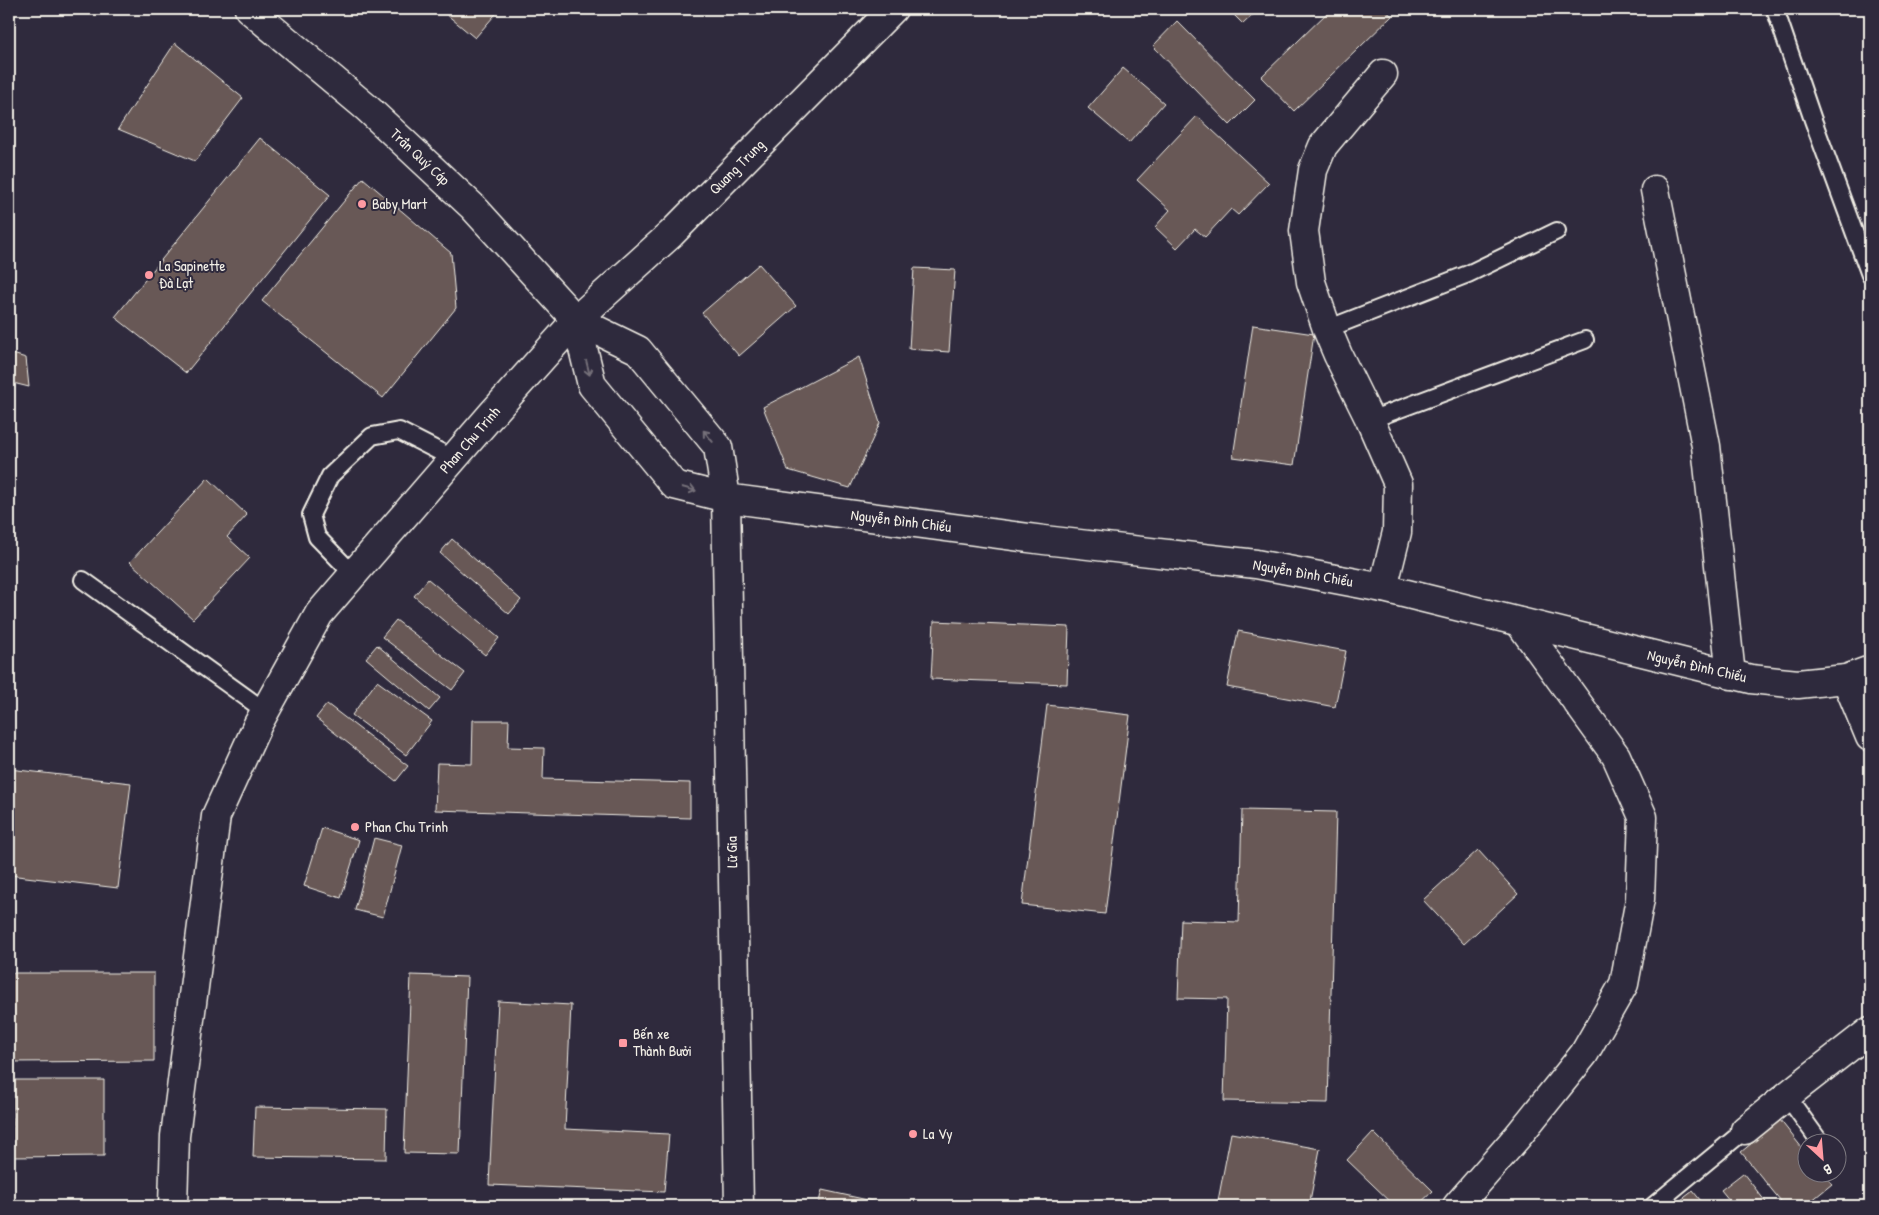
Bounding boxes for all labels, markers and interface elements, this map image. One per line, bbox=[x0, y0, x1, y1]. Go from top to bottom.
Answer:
street label: Trần Quý Cáp bbox=[386, 123, 455, 190]
street label: Quang Trung bbox=[704, 134, 769, 199]
place label: Baby Mart bbox=[372, 193, 428, 214]
marker: Baby Mart bbox=[356, 198, 368, 210]
place label: La Sapinette Đà Lạt bbox=[159, 255, 226, 293]
marker: La Sapinette Đà Lạt bbox=[143, 269, 155, 281]
one-way arrow bbox=[584, 359, 593, 375]
street label: Phan Chu Trinh bbox=[435, 402, 505, 478]
one-way arrow bbox=[703, 430, 714, 443]
one-way arrow bbox=[681, 484, 697, 494]
street label: Nguyễn Đình Chiểu bbox=[850, 504, 953, 537]
street label: Nguyễn Đình Chiểu bbox=[1251, 553, 1355, 592]
street label: Nguyễn Đình Chiểu bbox=[1645, 644, 1749, 687]
place label: Phan Chu Trinh bbox=[365, 816, 448, 837]
marker: Phan Chu Trinh bbox=[349, 821, 361, 833]
street label: Lữ Gia bbox=[721, 836, 742, 868]
place label: Bến xe Thành Bưởi bbox=[633, 1023, 692, 1061]
marker: Bến xe Thành Bưởi bbox=[617, 1037, 629, 1049]
place label: La Vy bbox=[923, 1123, 953, 1144]
marker: La Vy bbox=[907, 1128, 919, 1140]
north arrow bbox=[1796, 1132, 1846, 1182]
text: B bbox=[1821, 1160, 1835, 1180]

